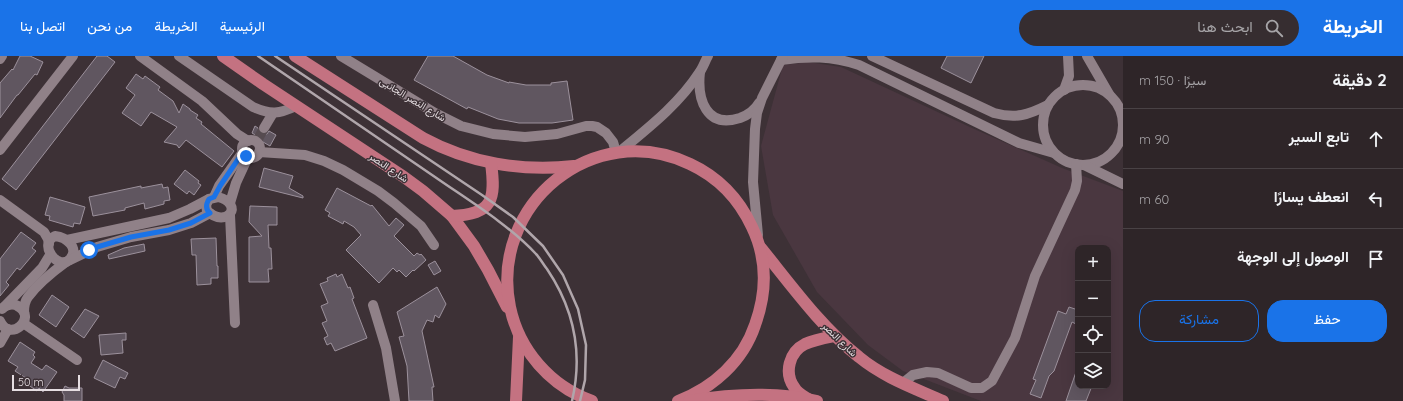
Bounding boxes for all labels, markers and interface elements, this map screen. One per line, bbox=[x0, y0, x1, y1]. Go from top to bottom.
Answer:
search box bbox=[1019, 10, 1299, 46]
text: الخريطة bbox=[1323, 14, 1383, 38]
text: اتصل بنا bbox=[20, 17, 65, 35]
text: من نحن bbox=[87, 17, 132, 35]
text: الخريطة bbox=[154, 17, 198, 35]
text: الرئيسية bbox=[220, 17, 265, 35]
text: ابحث هنا bbox=[1197, 17, 1253, 36]
icon: search bbox=[1263, 17, 1285, 39]
text: 2 دقيقة bbox=[1332, 69, 1387, 90]
text: سيرًا · 150 m bbox=[1139, 72, 1206, 88]
street label: شارع النصر الجانبى bbox=[377, 75, 448, 124]
text: تابع السير bbox=[1289, 127, 1349, 146]
icon: ahead bbox=[1365, 128, 1387, 150]
text: 90 m bbox=[1139, 131, 1169, 147]
route end bbox=[237, 147, 255, 165]
street label: شارع النصر bbox=[366, 149, 411, 185]
text: انعطف يسارًا bbox=[1274, 187, 1349, 206]
icon: left bbox=[1365, 188, 1387, 210]
text: 60 m bbox=[1139, 191, 1169, 207]
route start bbox=[80, 241, 98, 259]
map controls bbox=[1075, 245, 1111, 389]
button: + bbox=[1075, 245, 1111, 281]
text: الوصول إلى الوجهة bbox=[1237, 247, 1349, 266]
icon: arrive bbox=[1365, 248, 1387, 270]
button: − bbox=[1075, 281, 1111, 317]
button: مشاركة bbox=[1139, 300, 1259, 342]
button: حفظ bbox=[1267, 300, 1387, 342]
button: locate bbox=[1075, 317, 1111, 353]
street label: شارع النصر bbox=[819, 319, 860, 359]
button: layers bbox=[1075, 353, 1111, 389]
scale bar bbox=[12, 373, 80, 392]
text: 50 m bbox=[18, 375, 44, 389]

